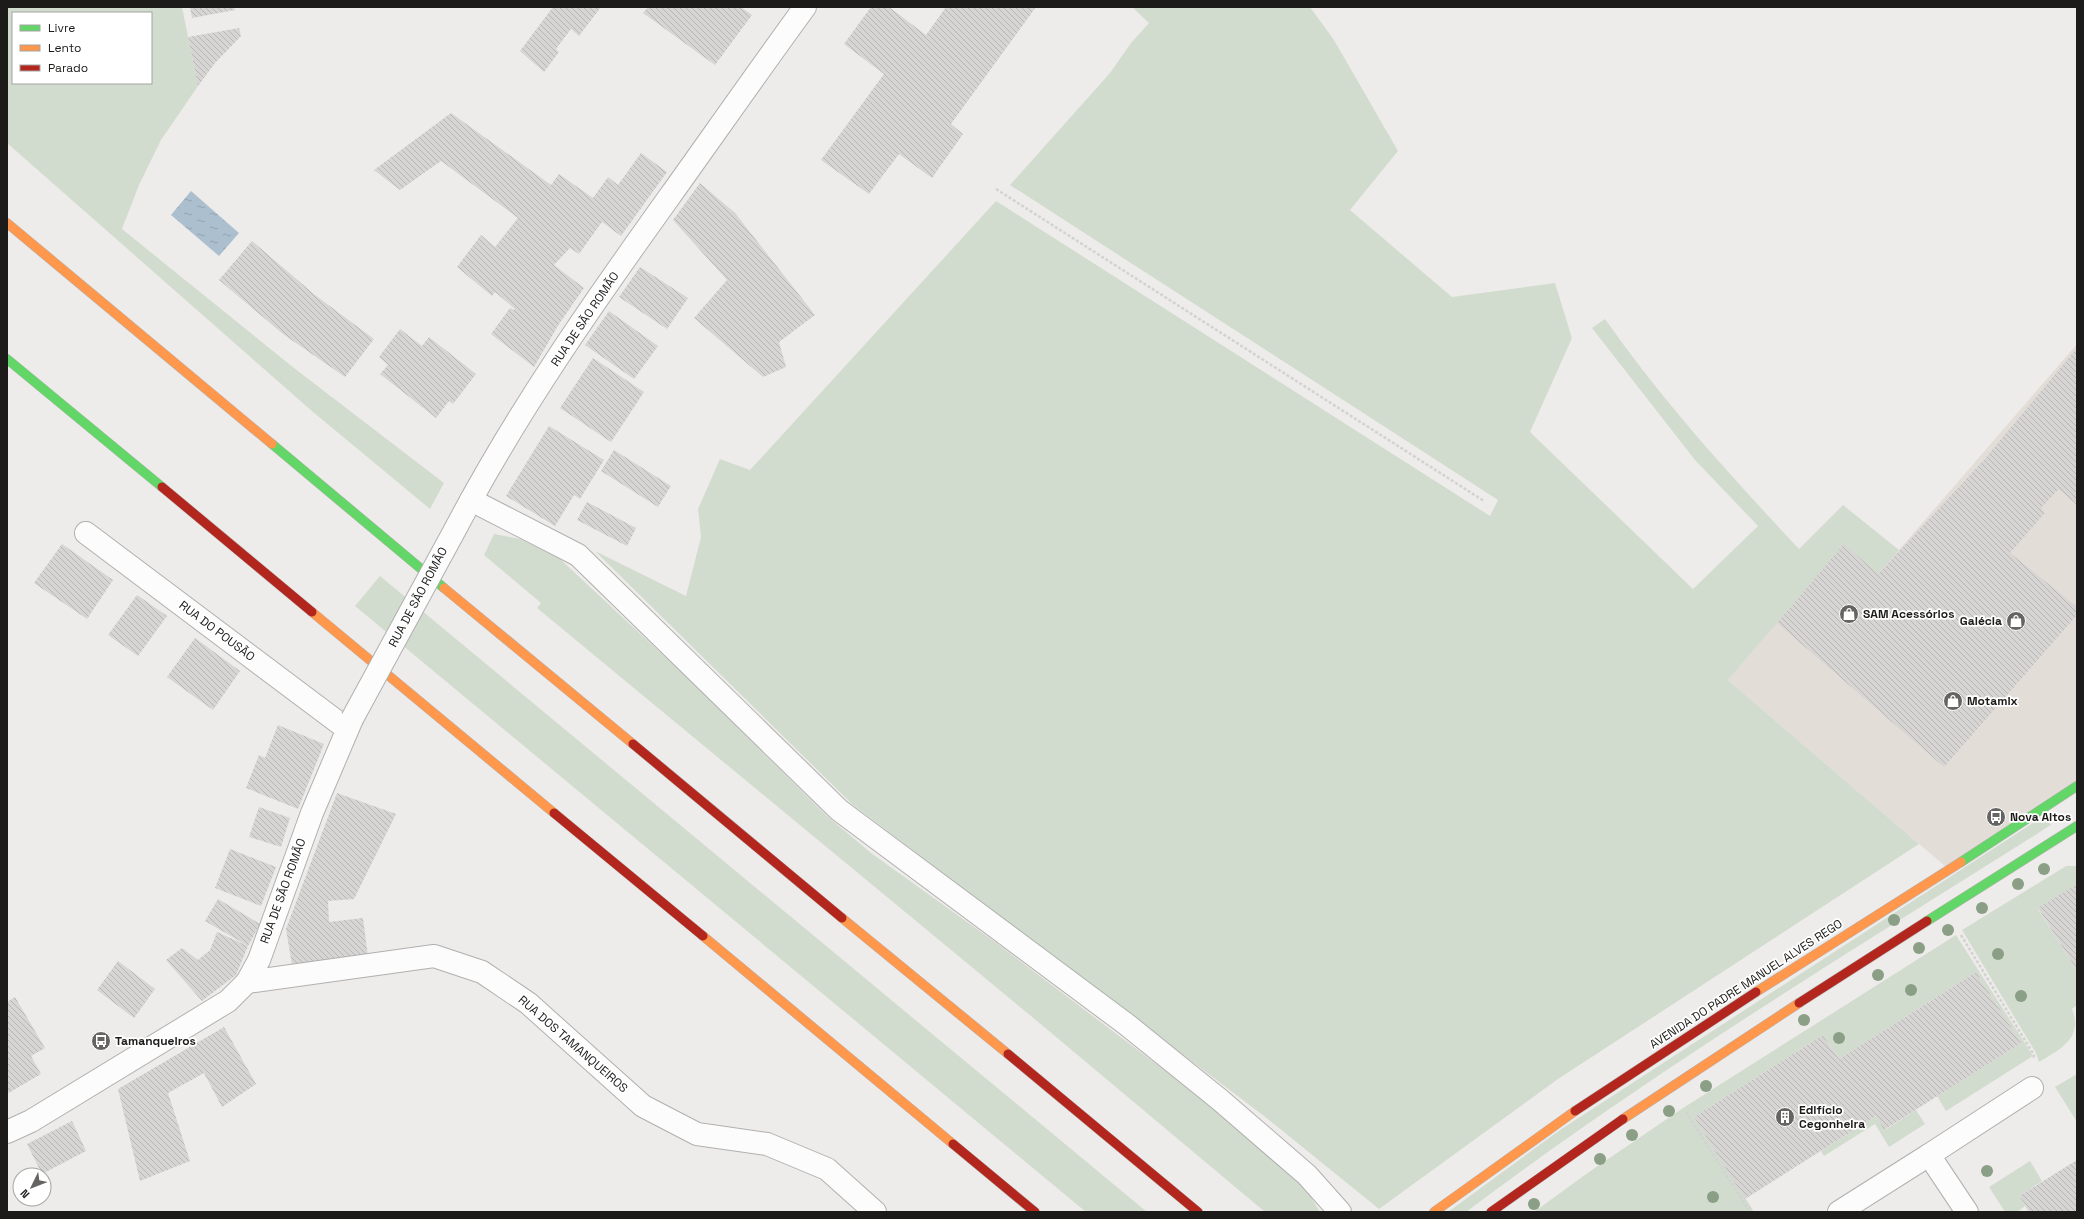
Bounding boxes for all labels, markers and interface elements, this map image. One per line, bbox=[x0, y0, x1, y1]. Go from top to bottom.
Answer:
legend bbox=[12, 12, 152, 84]
text: Livre bbox=[48, 20, 75, 36]
text: Lento bbox=[48, 40, 82, 56]
text: Parado bbox=[48, 60, 88, 76]
street label: RUA DE SÃO ROMÃO bbox=[547, 269, 623, 369]
street label: RUA DE SÃO ROMÃO bbox=[385, 544, 451, 650]
street label: RUA DO POUSÃO bbox=[176, 597, 258, 665]
shop icon: SAM Acessórios bbox=[1838, 603, 1860, 625]
place label: SAM Acessórios bbox=[1863, 606, 1954, 622]
shop icon: Galécia bbox=[2005, 610, 2027, 632]
place label: Galécia bbox=[1960, 613, 2002, 629]
shop icon: Motamix bbox=[1942, 690, 1964, 712]
place label: Motamix bbox=[1967, 693, 2018, 709]
bus stop icon: Nova Altos bbox=[1985, 806, 2007, 828]
place label: Nova Altos bbox=[2010, 809, 2071, 825]
street label: RUA DE SÃO ROMÃO bbox=[256, 836, 310, 946]
street label: AVENIDA DO PADRE MANUEL ALVES REGO bbox=[1647, 916, 1845, 1052]
street label: RUA DOS TAMANQUEIROS bbox=[515, 992, 631, 1096]
bus stop icon: Tamanqueiros bbox=[90, 1030, 112, 1052]
place label: Tamanqueiros bbox=[115, 1033, 196, 1049]
place label: Edifício Cegonheira bbox=[1799, 1102, 1865, 1132]
building icon: Edifício Cegonheira bbox=[1774, 1106, 1796, 1128]
north arrow bbox=[12, 1167, 52, 1207]
text: N bbox=[17, 1186, 32, 1201]

